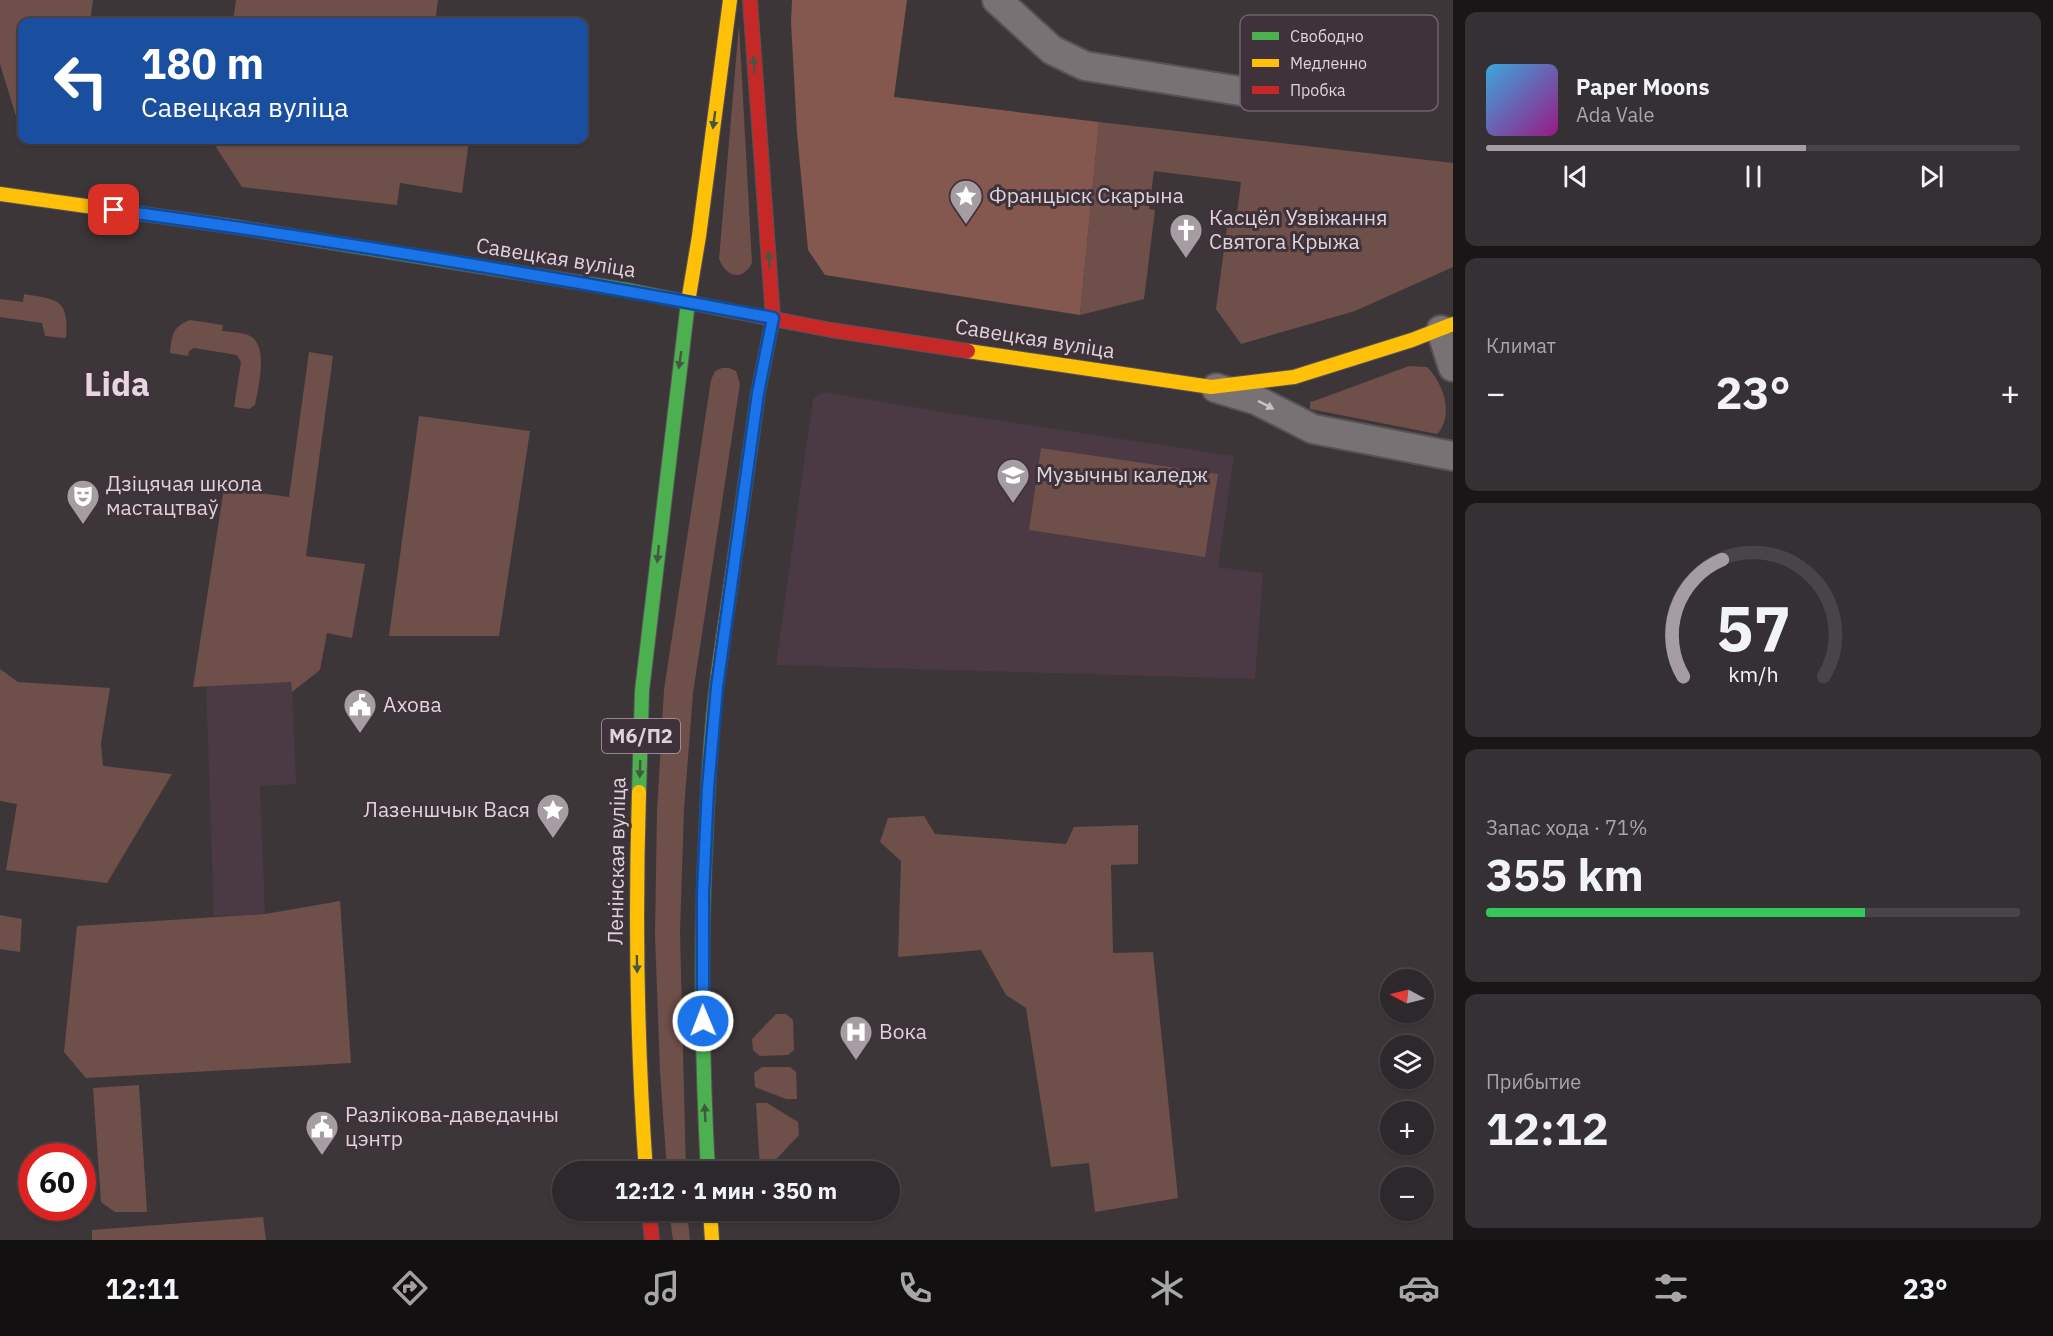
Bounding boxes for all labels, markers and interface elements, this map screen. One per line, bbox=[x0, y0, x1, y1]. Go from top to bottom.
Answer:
legend bbox=[1240, 15, 1438, 111]
text: Свободно bbox=[1290, 26, 1364, 46]
text: 180 m bbox=[141, 36, 264, 91]
icon: left bbox=[42, 42, 120, 120]
text: Медленно bbox=[1290, 53, 1367, 73]
one-way arrow bbox=[750, 56, 759, 75]
text: Paper Moons bbox=[1576, 72, 1709, 101]
text: Пробка bbox=[1290, 80, 1346, 100]
text: Савецкая вуліца bbox=[141, 89, 349, 124]
text: Ada Vale bbox=[1576, 101, 1655, 128]
one-way arrow bbox=[710, 111, 719, 130]
icon: previous bbox=[1559, 160, 1592, 193]
icon: pause bbox=[1737, 160, 1770, 193]
icon: next bbox=[1915, 160, 1948, 193]
place icon: Францыск Скарына bbox=[948, 178, 984, 225]
place label: Францыск Скарына bbox=[989, 181, 1184, 209]
pin bbox=[88, 184, 139, 235]
icon: arrive bbox=[97, 193, 130, 226]
place label: Касцёл Узвіжання Святога Крыжа bbox=[1209, 203, 1387, 255]
church icon: Касцёл Узвіжання Святога Крыжа bbox=[1168, 212, 1204, 259]
street label: Савецкая вуліца bbox=[474, 231, 638, 283]
one-way arrow bbox=[764, 250, 773, 269]
street label: Савецкая вуліца bbox=[953, 312, 1117, 364]
text: Климат bbox=[1486, 332, 1556, 359]
one-way arrow bbox=[675, 350, 684, 369]
district label: Lida bbox=[84, 362, 150, 405]
text: 23° bbox=[1715, 363, 1791, 421]
text: − bbox=[1486, 371, 1506, 414]
text: + bbox=[2000, 371, 2020, 414]
one-way arrow bbox=[1258, 400, 1275, 410]
school or university icon: Музычны каледж bbox=[995, 457, 1031, 504]
place label: Музычны каледж bbox=[1036, 460, 1208, 488]
place label: Дзіцячая школа мастацтваў bbox=[106, 469, 262, 521]
theatre icon: Дзіцячая школа мастацтваў bbox=[65, 478, 101, 525]
one-way arrow bbox=[653, 544, 662, 563]
text: 57 bbox=[1716, 587, 1790, 668]
text: km/h bbox=[1728, 660, 1778, 688]
public building icon: Ахова bbox=[342, 687, 378, 734]
place label: Ахова bbox=[383, 690, 442, 718]
road number: М6/П2 bbox=[602, 719, 680, 753]
one-way arrow bbox=[635, 759, 644, 778]
street label: Ленінская вуліца bbox=[601, 777, 631, 945]
place icon: Лазеншчык Вася bbox=[535, 792, 571, 839]
place label: Лазеншчык Вася bbox=[364, 795, 530, 823]
text: Запас хода · 71% bbox=[1486, 814, 1648, 841]
text: 355 km bbox=[1486, 845, 1644, 903]
one-way arrow bbox=[633, 954, 642, 973]
north arrow bbox=[1380, 969, 1434, 1023]
map controls bbox=[1380, 969, 1434, 1221]
position arrow bbox=[671, 989, 735, 1053]
hospital icon: Вока bbox=[838, 1014, 874, 1061]
place label: Вока bbox=[879, 1017, 927, 1045]
button: layers bbox=[1380, 1035, 1434, 1089]
text: Прибытие bbox=[1486, 1068, 1581, 1095]
text: 12:12 bbox=[1486, 1099, 1609, 1157]
place label: Разлікова-даведачны цэнтр bbox=[345, 1100, 559, 1152]
button: + bbox=[1380, 1101, 1434, 1155]
one-way arrow bbox=[700, 1104, 710, 1123]
public building icon: Разлікова-даведачны цэнтр bbox=[304, 1109, 340, 1156]
speed limit sign: 60 bbox=[18, 1143, 96, 1221]
button: − bbox=[1380, 1167, 1434, 1221]
text: 12:12 · 1 мин · 350 m bbox=[615, 1176, 837, 1205]
icon: directions bbox=[389, 1267, 431, 1309]
icon: music bbox=[641, 1267, 683, 1309]
icon: phone bbox=[894, 1267, 936, 1309]
icon: climate bbox=[1146, 1267, 1188, 1309]
icon: car bbox=[1398, 1267, 1440, 1309]
icon: filters bbox=[1650, 1267, 1692, 1309]
text: 12:11 bbox=[105, 1271, 179, 1306]
text: 23° bbox=[1903, 1271, 1948, 1306]

